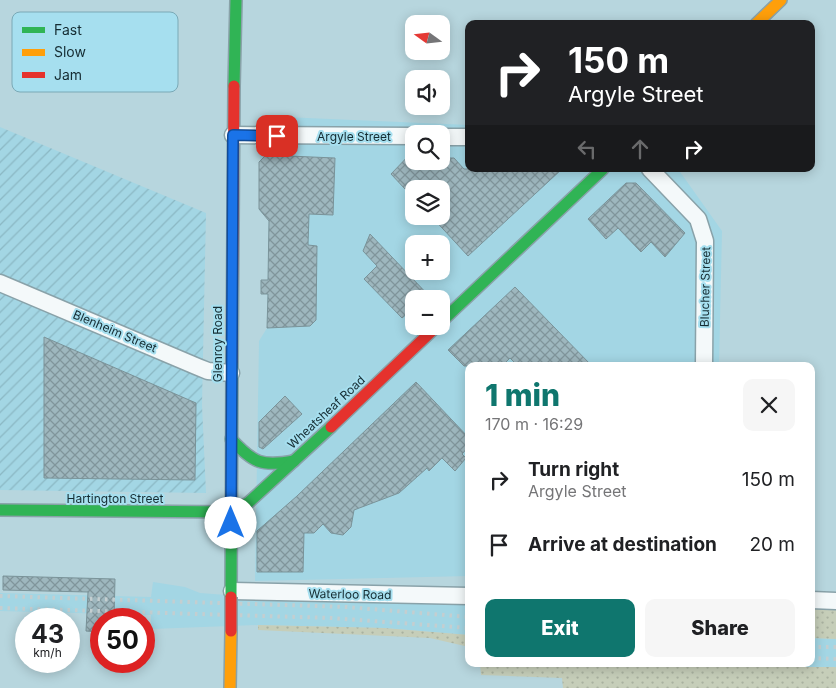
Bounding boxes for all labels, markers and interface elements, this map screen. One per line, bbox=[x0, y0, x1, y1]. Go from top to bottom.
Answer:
legend bbox=[12, 12, 178, 92]
north arrow bbox=[405, 15, 450, 60]
map controls bbox=[405, 15, 450, 335]
text: Fast bbox=[54, 21, 82, 38]
text: 150 m bbox=[568, 39, 669, 81]
icon: right bbox=[485, 40, 550, 105]
text: Slow bbox=[54, 43, 86, 60]
text: Jam bbox=[54, 66, 82, 83]
button: sound bbox=[405, 70, 450, 115]
text: Argyle Street bbox=[568, 81, 703, 107]
pin bbox=[256, 115, 298, 157]
icon: arrive bbox=[263, 122, 291, 150]
button: search bbox=[405, 125, 450, 170]
street label: Argyle Street bbox=[317, 129, 391, 144]
icon: left bbox=[573, 135, 601, 163]
icon: ahead bbox=[626, 135, 654, 163]
icon: right bbox=[679, 135, 707, 163]
button: layers bbox=[405, 180, 450, 225]
button: + bbox=[405, 235, 450, 280]
street label: Blucher Street bbox=[697, 247, 713, 327]
button: − bbox=[405, 290, 450, 335]
street label: Glenroy Road bbox=[210, 306, 225, 382]
street label: Blenheim Street bbox=[71, 307, 159, 355]
street label: Wheatsheaf Road bbox=[284, 372, 368, 452]
text: 1 min bbox=[485, 377, 560, 413]
button: close bbox=[743, 379, 795, 431]
text: 170 m · 16:29 bbox=[485, 414, 583, 434]
text: Turn right bbox=[528, 458, 619, 481]
icon: right bbox=[485, 466, 513, 494]
text: 150 m bbox=[742, 468, 795, 491]
text: Argyle Street bbox=[528, 481, 627, 501]
street label: Hartington Street bbox=[67, 491, 164, 506]
position arrow bbox=[204, 496, 256, 548]
icon: arrive bbox=[485, 531, 513, 559]
text: Arrive at destination bbox=[528, 533, 717, 556]
text: 20 m bbox=[749, 533, 795, 556]
street label: Waterloo Road bbox=[308, 586, 392, 602]
button: Exit bbox=[485, 599, 635, 657]
button: Share bbox=[645, 599, 795, 657]
speed limit sign: 50 bbox=[90, 608, 155, 673]
text: 43 bbox=[31, 619, 64, 649]
text: km/h bbox=[33, 645, 62, 660]

